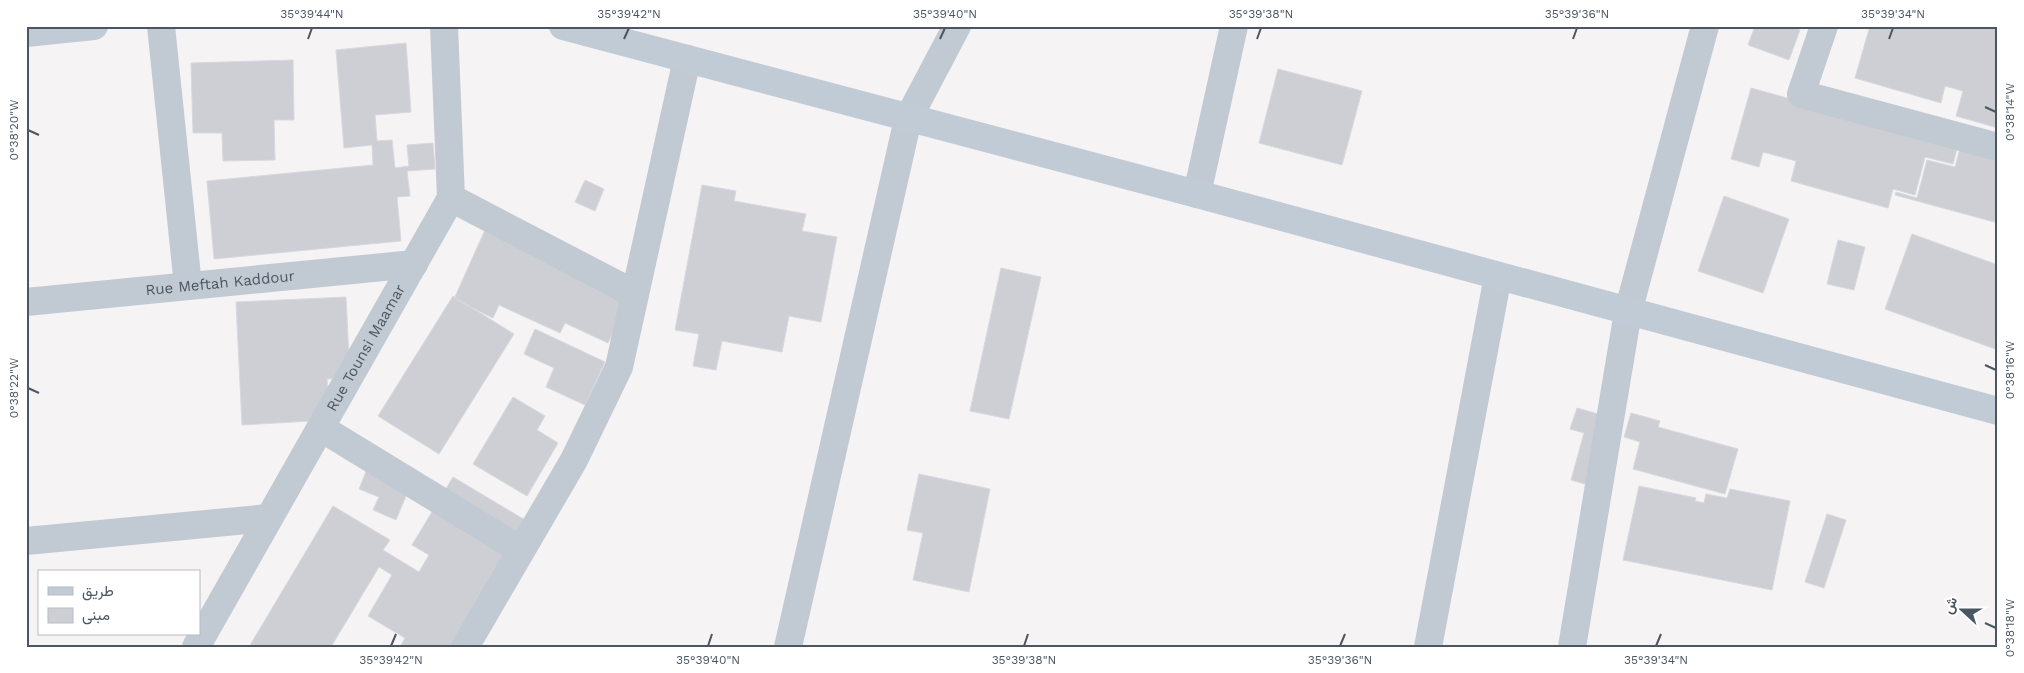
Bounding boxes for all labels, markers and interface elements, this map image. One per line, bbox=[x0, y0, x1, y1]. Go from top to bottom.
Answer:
text: 35°39'44"N bbox=[280, 7, 344, 21]
text: 35°39'42"N bbox=[597, 7, 661, 21]
text: 35°39'40"N bbox=[913, 7, 977, 21]
text: 35°39'38"N bbox=[1229, 7, 1293, 21]
text: 35°39'36"N bbox=[1545, 7, 1609, 21]
text: 35°39'34"N bbox=[1861, 7, 1925, 21]
text: 0°38'14"W bbox=[2003, 83, 2017, 141]
text: 0°38'20"W bbox=[7, 99, 21, 161]
street label: Rue Meftah Kaddour bbox=[145, 267, 296, 299]
street label: Rue Tounsi Maamar bbox=[323, 281, 409, 415]
text: 0°38'16"W bbox=[2003, 340, 2017, 399]
text: 0°38'22"W bbox=[7, 357, 21, 418]
legend bbox=[38, 570, 200, 636]
text: طريق bbox=[82, 582, 114, 601]
north arrow bbox=[1936, 586, 1986, 636]
text: ش bbox=[1939, 594, 1961, 616]
text: 0°38'18"W bbox=[2003, 598, 2017, 657]
text: مبنى bbox=[82, 606, 110, 625]
text: 35°39'42"N bbox=[359, 653, 423, 667]
text: 35°39'40"N bbox=[676, 653, 740, 667]
text: 35°39'38"N bbox=[992, 653, 1056, 667]
text: 35°39'36"N bbox=[1308, 653, 1372, 667]
text: 35°39'34"N bbox=[1624, 653, 1688, 667]

